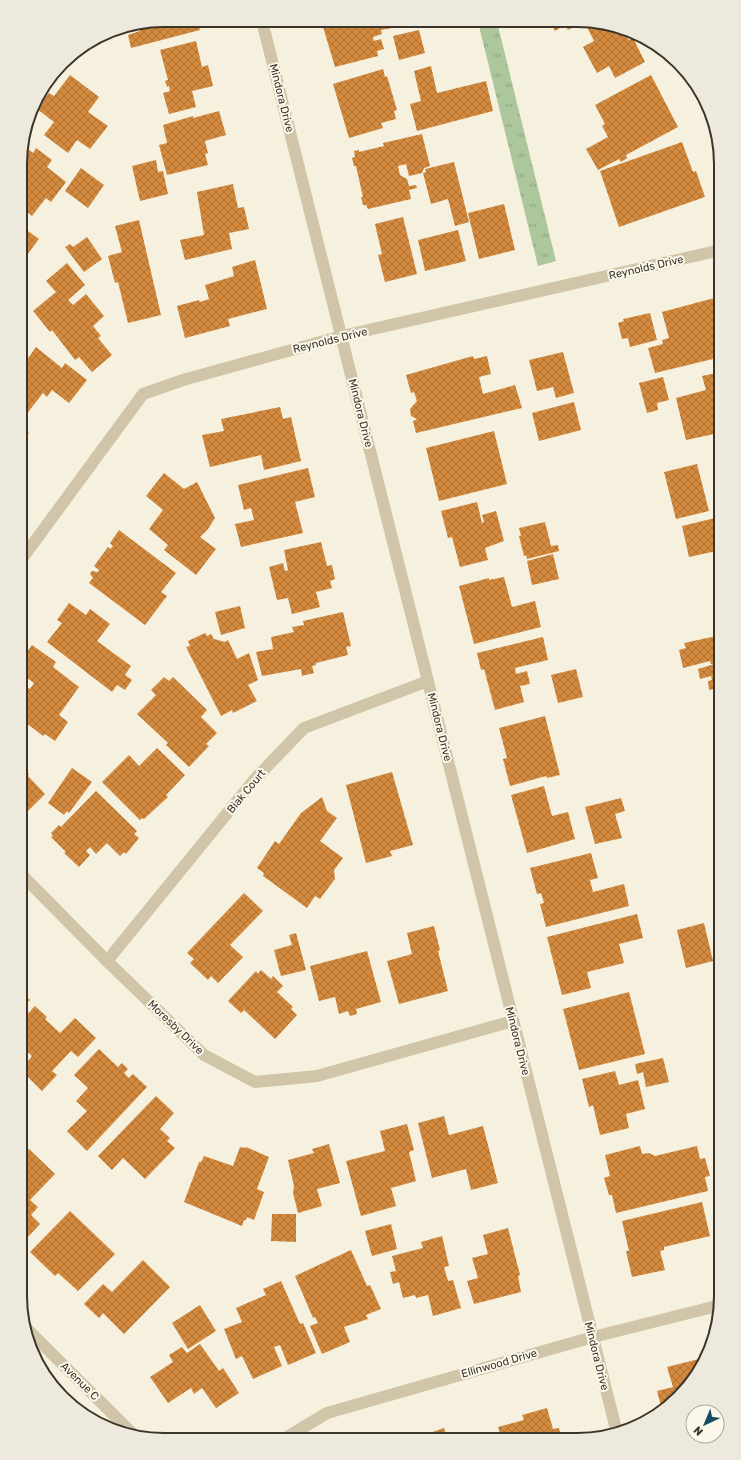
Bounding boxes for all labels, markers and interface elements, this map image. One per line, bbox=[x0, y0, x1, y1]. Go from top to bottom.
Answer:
street label: Mindora Drive bbox=[267, 62, 296, 134]
street label: Reynolds Drive bbox=[608, 253, 685, 282]
street label: Reynolds Drive bbox=[292, 325, 369, 356]
street label: Mindora Drive bbox=[346, 377, 375, 449]
street label: Mindora Drive bbox=[425, 691, 454, 763]
street label: Biak Court bbox=[224, 766, 269, 816]
street label: Moresby Drive bbox=[145, 998, 206, 1057]
street label: Mindora Drive bbox=[503, 1005, 532, 1077]
street label: Mindora Drive bbox=[582, 1320, 611, 1392]
street label: Ellinwood Drive bbox=[460, 1346, 539, 1381]
street label: Avenue C bbox=[58, 1360, 101, 1403]
north arrow bbox=[685, 1404, 725, 1444]
text: N bbox=[691, 1423, 706, 1438]

